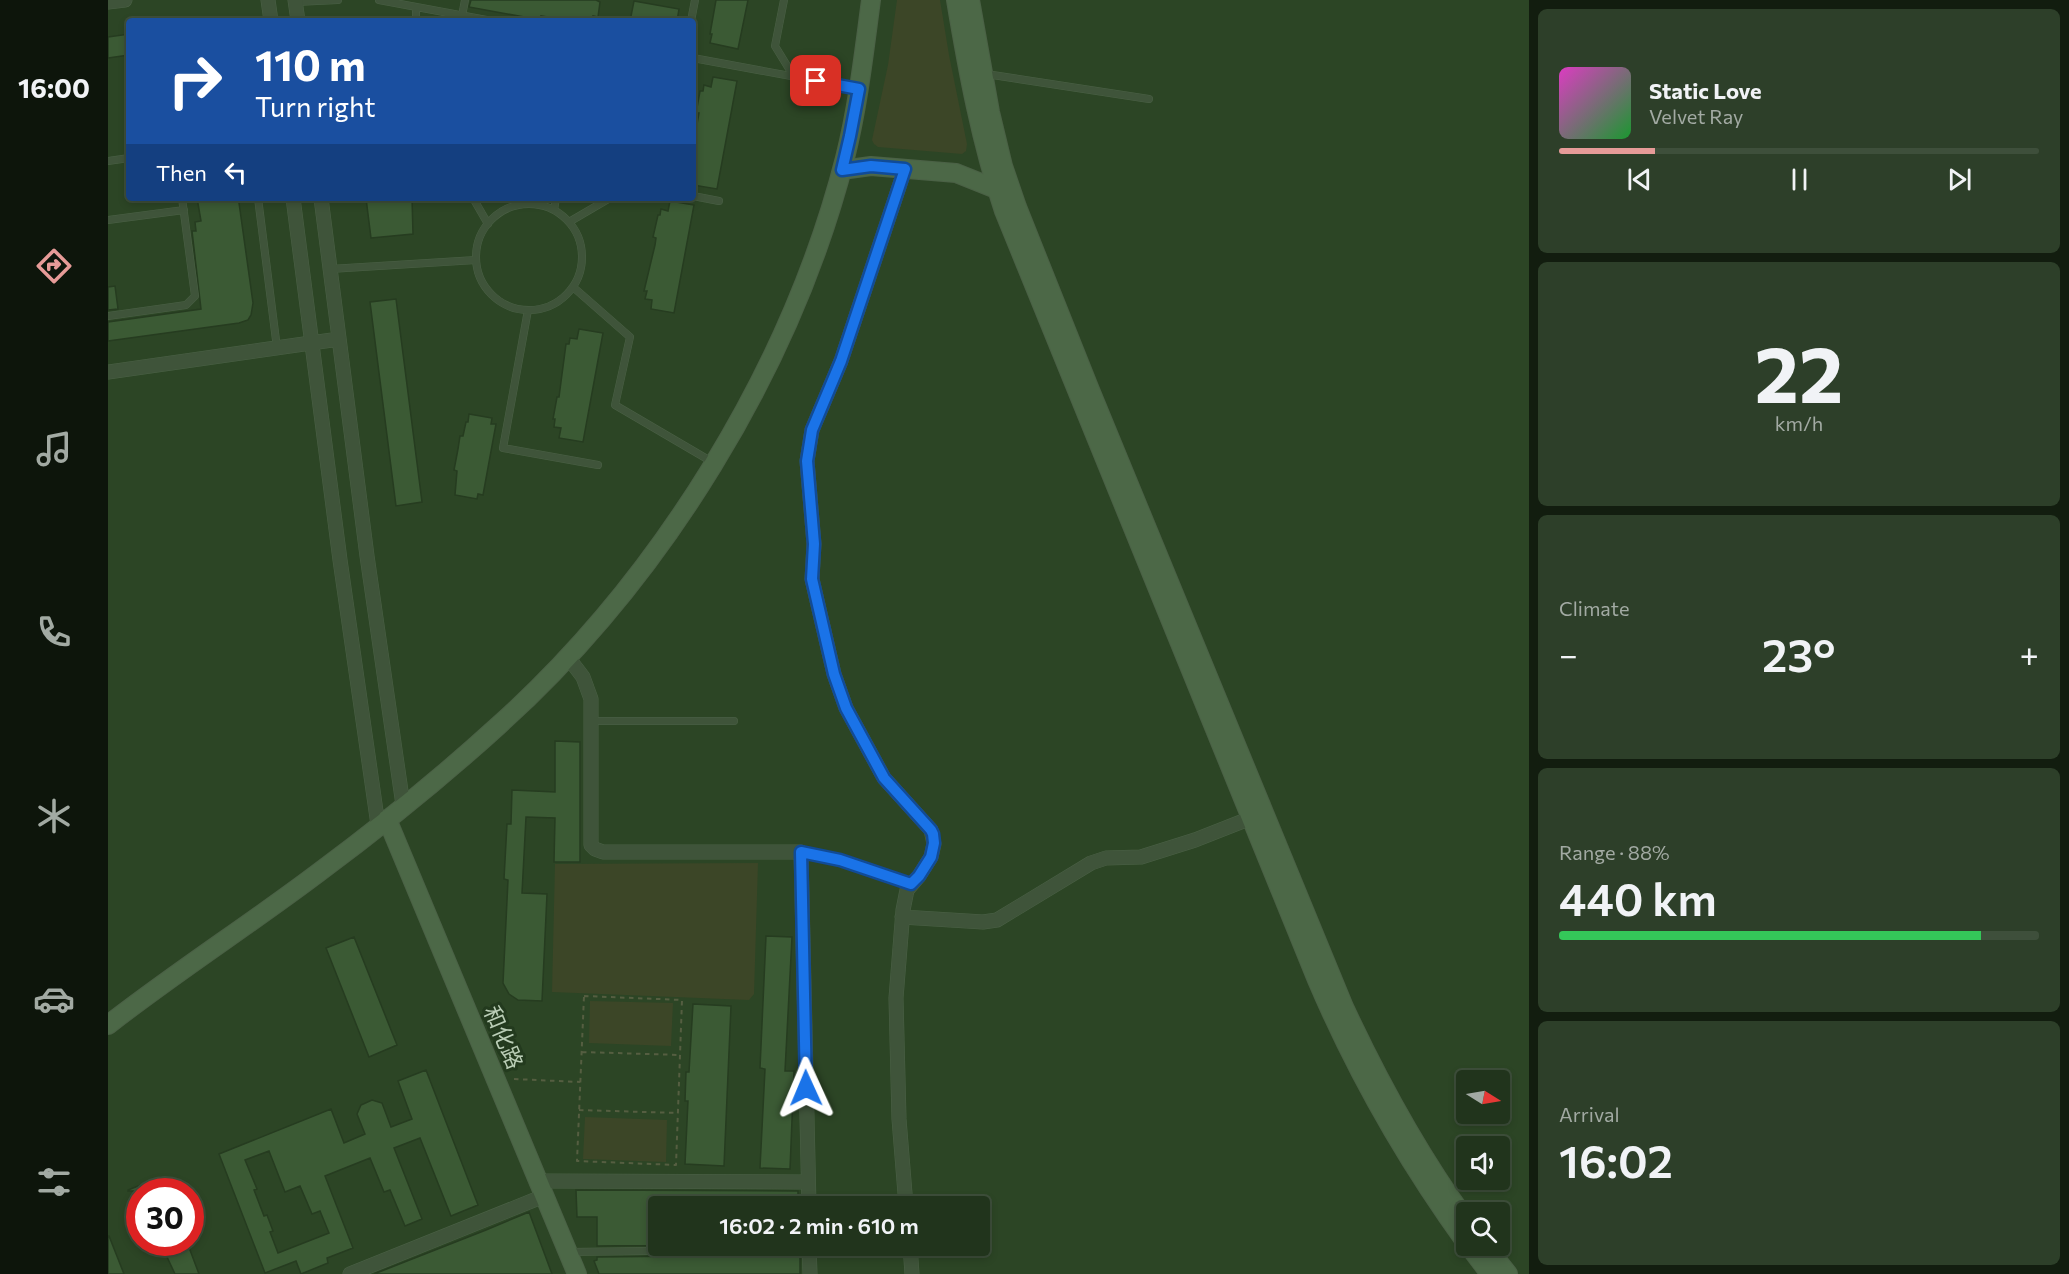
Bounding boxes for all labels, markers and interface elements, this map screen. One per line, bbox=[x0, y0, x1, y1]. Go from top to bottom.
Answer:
text: 110 m bbox=[255, 38, 366, 90]
icon: right bbox=[156, 42, 234, 120]
pin bbox=[790, 55, 841, 106]
icon: arrive bbox=[799, 64, 832, 97]
text: 16:00 bbox=[18, 71, 90, 104]
text: Static Love bbox=[1649, 77, 1762, 104]
text: Turn right bbox=[255, 90, 375, 123]
text: Velvet Ray bbox=[1649, 104, 1743, 128]
icon: left bbox=[219, 156, 252, 189]
text: Then bbox=[156, 159, 207, 186]
icon: previous bbox=[1623, 163, 1656, 196]
icon: pause bbox=[1783, 163, 1816, 196]
icon: next bbox=[1943, 163, 1976, 196]
icon: directions bbox=[33, 245, 75, 287]
text: 22 bbox=[1755, 324, 1843, 419]
text: km/h bbox=[1775, 411, 1823, 435]
icon: music bbox=[33, 428, 75, 470]
text: Climate bbox=[1559, 596, 1629, 620]
icon: phone bbox=[33, 611, 75, 653]
text: 23° bbox=[1762, 626, 1835, 681]
text: − bbox=[1559, 633, 1578, 674]
text: + bbox=[2020, 633, 2039, 674]
icon: climate bbox=[33, 795, 75, 837]
text: Range · 88% bbox=[1559, 840, 1670, 864]
text: 440 km bbox=[1559, 870, 1717, 925]
icon: car bbox=[33, 978, 75, 1020]
street label: 和化路 bbox=[479, 1001, 529, 1073]
position arrow bbox=[774, 1056, 838, 1120]
north arrow bbox=[1456, 1070, 1510, 1124]
map controls bbox=[1456, 1070, 1510, 1256]
text: Arrival bbox=[1559, 1102, 1620, 1126]
text: 16:02 bbox=[1559, 1132, 1673, 1187]
button: sound bbox=[1456, 1136, 1510, 1190]
icon: filters bbox=[33, 1161, 75, 1203]
speed limit sign: 30 bbox=[126, 1178, 204, 1256]
button: search bbox=[1456, 1202, 1510, 1256]
text: 16:02 · 2 min · 610 m bbox=[719, 1212, 919, 1239]

